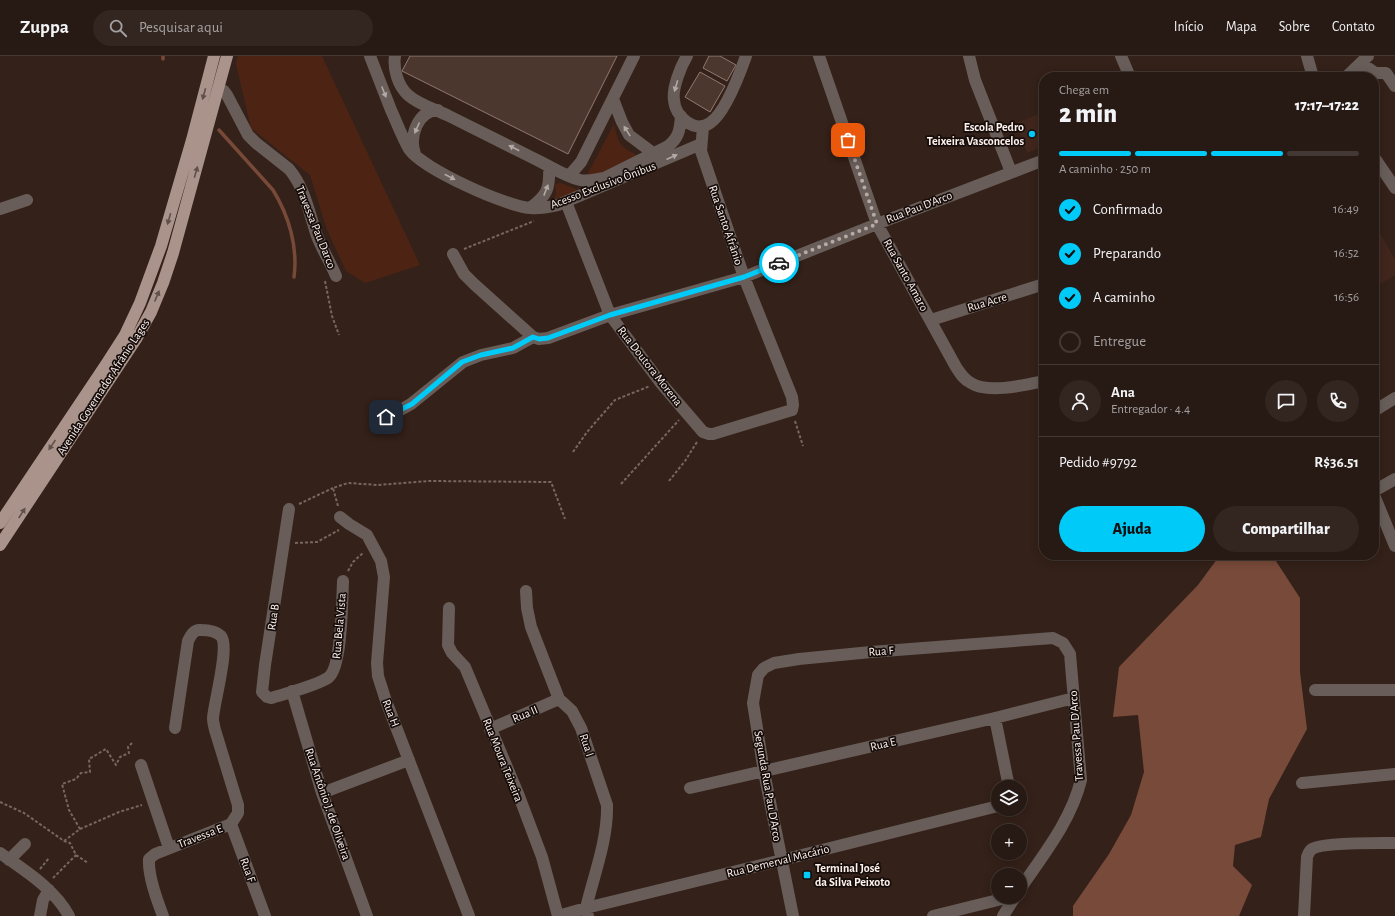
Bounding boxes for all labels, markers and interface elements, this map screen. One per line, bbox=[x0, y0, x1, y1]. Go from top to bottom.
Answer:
search box bbox=[93, 10, 373, 46]
icon: search bbox=[107, 17, 129, 39]
text: Zuppa bbox=[20, 18, 69, 37]
text: Pesquisar aqui bbox=[139, 20, 223, 35]
text: Início bbox=[1174, 20, 1204, 34]
text: Mapa bbox=[1226, 20, 1257, 34]
text: Sobre bbox=[1279, 20, 1310, 34]
text: Contato bbox=[1332, 20, 1375, 34]
one-way arrow bbox=[673, 81, 679, 93]
text: Chega em bbox=[1059, 84, 1109, 97]
one-way arrow bbox=[382, 87, 388, 99]
one-way arrow bbox=[201, 88, 207, 100]
text: 17:17–17:22 bbox=[1295, 98, 1359, 113]
text: 2 min bbox=[1059, 101, 1117, 127]
place label: Escola Pedro Teixeira Vasconcelos bbox=[927, 121, 1024, 147]
one-way arrow bbox=[413, 122, 420, 134]
pin bbox=[831, 123, 865, 157]
one-way arrow bbox=[623, 126, 631, 136]
icon: bag bbox=[837, 129, 859, 151]
marker: Escola Pedro Teixeira Vasconcelos bbox=[1027, 129, 1037, 139]
one-way arrow bbox=[508, 145, 520, 151]
one-way arrow bbox=[666, 154, 678, 161]
street label: Acesso Exclusivo Ônibus bbox=[548, 158, 657, 211]
text: A caminho · 250 m bbox=[1059, 163, 1151, 176]
one-way arrow bbox=[193, 166, 199, 178]
one-way arrow bbox=[444, 174, 455, 180]
street label: Travessa Pau Darco bbox=[294, 184, 338, 270]
one-way arrow bbox=[544, 184, 550, 196]
street label: Rua Santo Afrânio bbox=[707, 184, 745, 266]
street label: Rua Pau D'Arco bbox=[884, 189, 954, 225]
icon: check bbox=[1059, 199, 1081, 221]
text: Confirmado bbox=[1093, 202, 1163, 217]
text: 16:49 bbox=[1333, 203, 1359, 216]
one-way arrow bbox=[166, 213, 172, 225]
street label: Rua Santo Amaro bbox=[881, 237, 931, 313]
courier bbox=[759, 243, 799, 283]
icon: check bbox=[1059, 243, 1081, 265]
text: Preparando bbox=[1093, 246, 1161, 261]
text: 16:52 bbox=[1334, 247, 1359, 260]
icon: car bbox=[768, 252, 790, 274]
icon: check bbox=[1059, 287, 1081, 309]
one-way arrow bbox=[155, 290, 161, 302]
street label: Rua Acre bbox=[966, 290, 1008, 314]
text: A caminho bbox=[1093, 290, 1155, 305]
text: 16:56 bbox=[1334, 291, 1359, 304]
street label: Avenida Governador Afrânio Lages bbox=[54, 317, 152, 457]
street label: Rua Doutora Morena bbox=[616, 324, 685, 408]
text: Entregue bbox=[1093, 334, 1146, 349]
button: person bbox=[1059, 380, 1101, 422]
button: chat bbox=[1265, 380, 1307, 422]
button: phone bbox=[1317, 380, 1359, 422]
text: Ana bbox=[1111, 385, 1135, 400]
pin bbox=[369, 400, 403, 434]
text: Entregador · 4.4 bbox=[1111, 403, 1190, 416]
icon: home bbox=[375, 406, 397, 428]
one-way arrow bbox=[48, 440, 56, 450]
text: Pedido #9792 bbox=[1059, 455, 1137, 470]
text: R$36.51 bbox=[1314, 455, 1359, 470]
button: Ajuda bbox=[1059, 506, 1205, 552]
button: Compartilhar bbox=[1213, 506, 1359, 552]
one-way arrow bbox=[18, 507, 25, 518]
street label: Rua Bela Vista bbox=[330, 592, 348, 659]
street label: Rua B bbox=[265, 603, 281, 631]
street label: Rua F bbox=[868, 644, 895, 658]
street label: Travessa Pau D'Arco bbox=[1067, 690, 1085, 782]
street label: Rua H bbox=[380, 698, 402, 728]
street label: Rua II bbox=[510, 703, 540, 725]
street label: Rua Moura Teixeira bbox=[481, 717, 525, 804]
street label: Segunda Rua Pau D'Arco bbox=[752, 730, 784, 842]
street label: Rua I bbox=[578, 732, 596, 758]
street label: Rua E bbox=[869, 735, 897, 753]
street label: Rua Antônio J. de Oliveira bbox=[303, 747, 353, 862]
map controls bbox=[991, 780, 1027, 904]
button: layers bbox=[991, 780, 1027, 816]
street label: Travessa E bbox=[176, 822, 224, 850]
button: + bbox=[991, 824, 1027, 860]
street label: Rua Demerval Macário bbox=[725, 842, 831, 880]
street label: Rua F bbox=[238, 856, 258, 885]
place label: Terminal José da Silva Peixoto bbox=[815, 862, 890, 888]
button: − bbox=[991, 868, 1027, 904]
marker: Terminal José da Silva Peixoto bbox=[802, 870, 812, 880]

